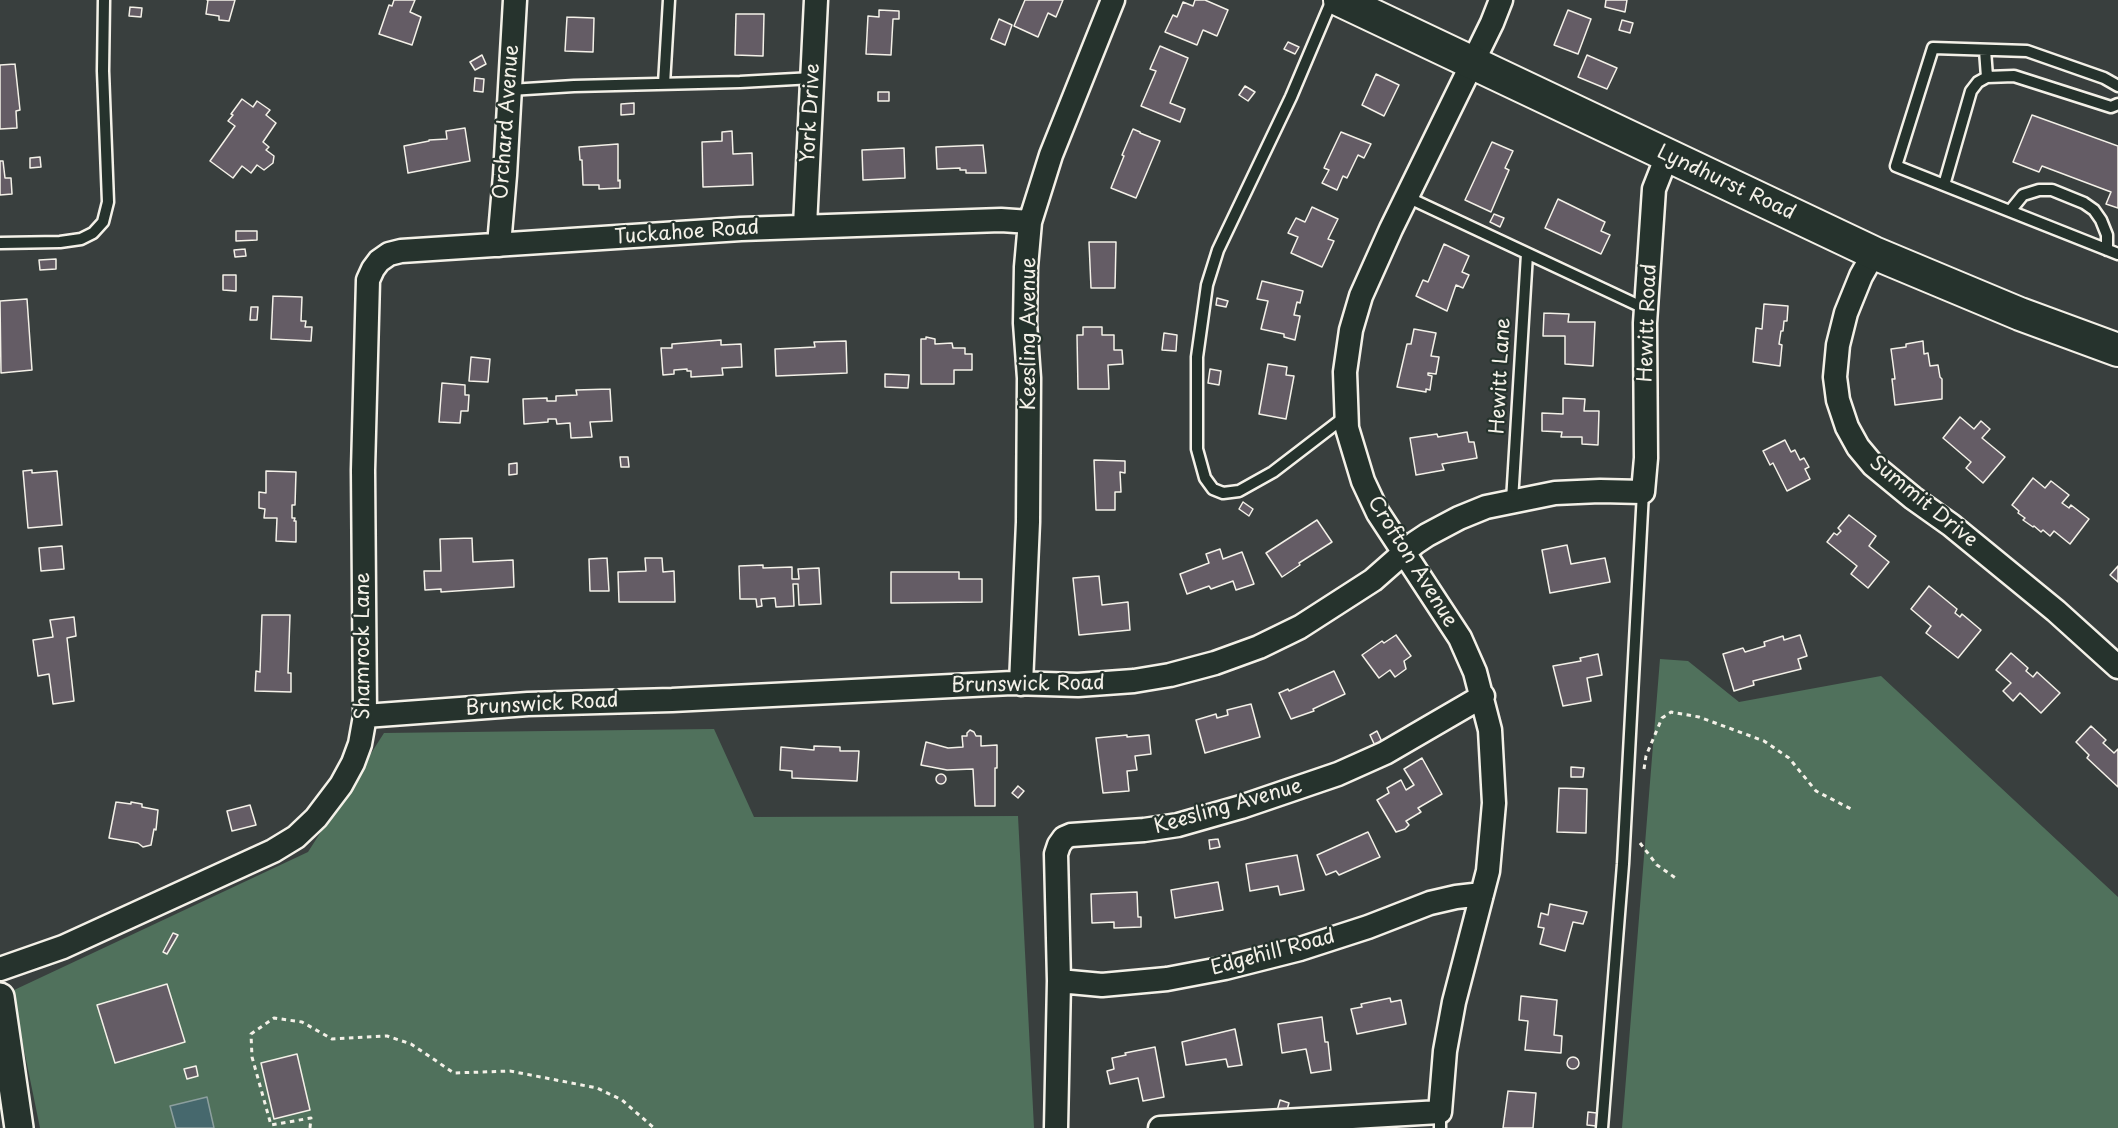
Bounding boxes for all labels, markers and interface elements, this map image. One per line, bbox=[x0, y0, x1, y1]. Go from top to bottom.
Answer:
street label: Orchard Avenue bbox=[490, 44, 524, 200]
street label: York Drive bbox=[796, 63, 826, 163]
street label: Lyndhurst Road bbox=[1653, 140, 1799, 226]
street label: Tuckahoe Road bbox=[614, 216, 760, 250]
street label: Keesling Avenue bbox=[1017, 257, 1041, 411]
street label: Hewitt Road bbox=[1634, 263, 1662, 383]
street label: Hewitt Lane bbox=[1486, 317, 1516, 435]
street label: Summit Drive bbox=[1864, 451, 1982, 553]
street label: Crofton Avenue bbox=[1362, 492, 1462, 632]
street label: Shamrock Lane bbox=[351, 572, 375, 720]
street label: Brunswick Road bbox=[951, 672, 1105, 698]
street label: Brunswick Road bbox=[465, 689, 619, 721]
street label: Keesling Avenue bbox=[1151, 774, 1305, 840]
street label: Edgehill Road bbox=[1208, 925, 1338, 981]

